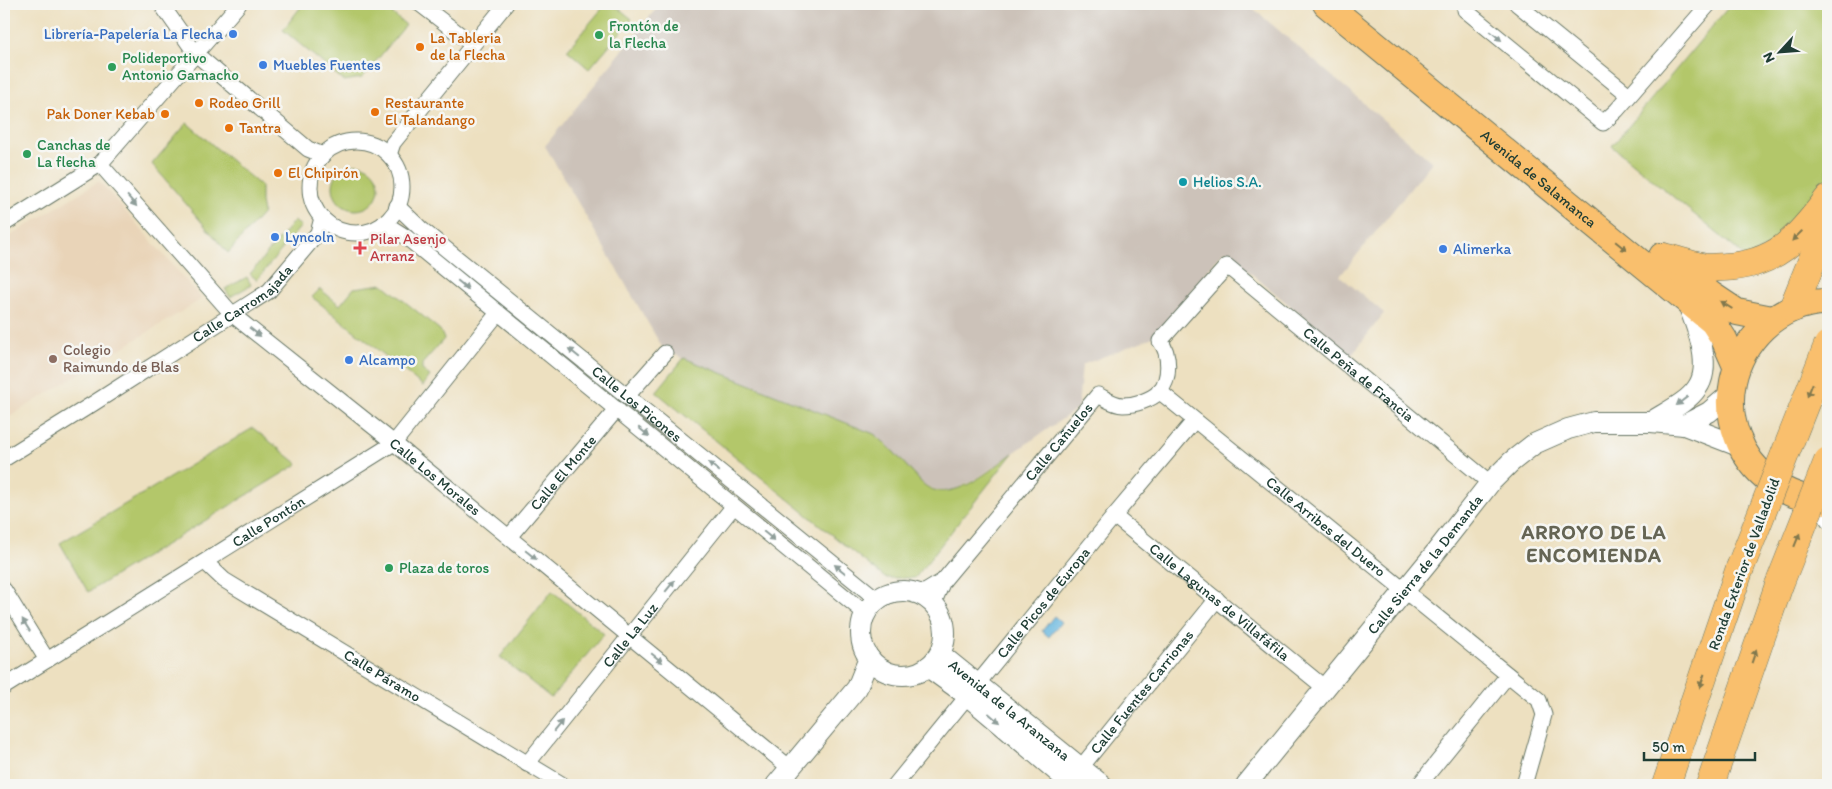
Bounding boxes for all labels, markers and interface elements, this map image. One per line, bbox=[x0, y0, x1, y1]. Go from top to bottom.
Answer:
place label: Frontón de la Flecha bbox=[609, 17, 679, 52]
place label: Librería-Papelería La Flecha bbox=[44, 25, 223, 43]
marker: Librería-Papelería La Flecha bbox=[227, 28, 239, 40]
north arrow bbox=[1754, 28, 1804, 78]
place label: La Tableria de la Flecha bbox=[430, 29, 506, 64]
marker: Frontón de la Flecha bbox=[593, 29, 605, 41]
one-way arrow bbox=[1489, 30, 1502, 41]
marker: La Tableria de la Flecha bbox=[414, 41, 426, 53]
place label: Polideportivo Antonio Garnacho bbox=[122, 49, 239, 84]
text: N bbox=[1759, 50, 1778, 65]
place label: Muebles Fuentes bbox=[273, 56, 381, 74]
marker: Muebles Fuentes bbox=[257, 59, 269, 71]
marker: Polideportivo Antonio Garnacho bbox=[106, 61, 118, 73]
place label: Rodeo Grill bbox=[209, 94, 281, 112]
place label: Restaurante El Talandango bbox=[385, 94, 475, 129]
marker: Rodeo Grill bbox=[193, 97, 205, 109]
place label: Pak Doner Kebab bbox=[47, 105, 155, 123]
marker: Restaurante El Talandango bbox=[369, 106, 381, 118]
marker: Pak Doner Kebab bbox=[159, 108, 171, 120]
place label: Tantra bbox=[239, 119, 282, 137]
marker: Tantra bbox=[223, 122, 235, 134]
street label: Avenida de Salamanca bbox=[1477, 126, 1600, 232]
place label: Canchas de La flecha bbox=[37, 136, 110, 171]
marker: Canchas de La flecha bbox=[21, 148, 33, 160]
place label: El Chipirón bbox=[288, 164, 358, 182]
marker: El Chipirón bbox=[272, 167, 284, 179]
place label: Helios S.A. bbox=[1193, 173, 1262, 191]
marker: Helios S.A. bbox=[1177, 176, 1189, 188]
one-way arrow bbox=[126, 195, 137, 207]
place label: Lyncoln bbox=[285, 228, 334, 246]
place label: Pilar Asenjo Arranz bbox=[370, 230, 447, 265]
one-way arrow bbox=[1791, 230, 1803, 242]
marker: Lyncoln bbox=[269, 231, 281, 243]
place label: Alimerka bbox=[1453, 240, 1512, 258]
one-way arrow bbox=[1614, 240, 1627, 251]
marker: Pilar Asenjo Arranz bbox=[354, 242, 366, 254]
marker: Alimerka bbox=[1437, 243, 1449, 255]
street label: Calle Carromajada bbox=[189, 261, 296, 347]
one-way arrow bbox=[457, 279, 469, 291]
one-way arrow bbox=[1720, 300, 1733, 309]
street label: Calle Peña de Francia bbox=[1299, 323, 1418, 426]
one-way arrow bbox=[248, 327, 261, 338]
place label: Colegio Raimundo de Blas bbox=[63, 341, 179, 376]
one-way arrow bbox=[568, 347, 581, 358]
place label: Alcampo bbox=[359, 351, 416, 369]
marker: Colegio Raimundo de Blas bbox=[47, 353, 59, 365]
marker: Alcampo bbox=[343, 354, 355, 366]
street label: Calle Los Picones bbox=[588, 362, 686, 446]
one-way arrow bbox=[1806, 383, 1814, 398]
one-way arrow bbox=[1675, 396, 1688, 407]
street label: Calle Cañuelos bbox=[1021, 399, 1097, 485]
one-way arrow bbox=[637, 426, 650, 437]
street label: Calle El Monte bbox=[526, 431, 600, 514]
street label: Calle Los Morales bbox=[386, 434, 485, 520]
one-way arrow bbox=[707, 461, 720, 472]
street label: Calle Arribes del Duero bbox=[1262, 473, 1389, 581]
street label: Ronda Exterior de Valladolid bbox=[1704, 475, 1784, 653]
street label: Calle Sierra de la Demanda bbox=[1363, 491, 1487, 638]
street label: Calle Pontón bbox=[229, 492, 308, 551]
district label: ARROYO DE LA ENCOMIENDA bbox=[1520, 520, 1667, 567]
one-way arrow bbox=[762, 530, 775, 541]
one-way arrow bbox=[1793, 532, 1801, 547]
street label: Calle Lagunas de Villafáfila bbox=[1145, 539, 1294, 665]
street label: Calle Picos de Europa bbox=[993, 543, 1094, 662]
one-way arrow bbox=[524, 550, 537, 561]
place label: Plaza de toros bbox=[399, 559, 490, 577]
marker: Plaza de toros bbox=[383, 562, 395, 574]
one-way arrow bbox=[833, 564, 847, 574]
one-way arrow bbox=[665, 579, 676, 592]
street label: Calle La Luz bbox=[599, 599, 662, 671]
one-way arrow bbox=[21, 618, 30, 632]
street label: Calle Fuentes Carrionas bbox=[1086, 626, 1198, 758]
street label: Calle Páramo bbox=[340, 645, 424, 706]
one-way arrow bbox=[1751, 649, 1758, 664]
one-way arrow bbox=[650, 653, 663, 664]
street label: Avenida de la Aranzana bbox=[945, 656, 1074, 765]
one-way arrow bbox=[1698, 673, 1705, 688]
one-way arrow bbox=[987, 713, 1000, 724]
one-way arrow bbox=[552, 720, 563, 733]
scale bar bbox=[1644, 729, 1756, 761]
text: 50 m bbox=[1652, 738, 1685, 756]

